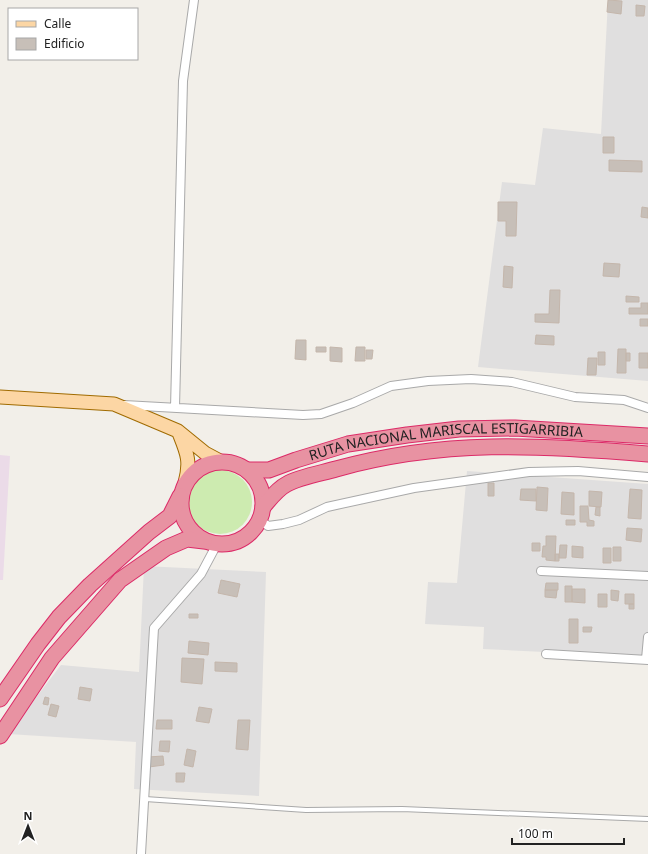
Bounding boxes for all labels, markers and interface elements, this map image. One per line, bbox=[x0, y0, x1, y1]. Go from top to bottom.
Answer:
legend bbox=[8, 8, 138, 60]
text: Calle bbox=[44, 15, 72, 32]
text: Edificio bbox=[44, 35, 85, 52]
street label: RUTA NACIONAL MARISCAL ESTIGARRIBIA bbox=[306, 418, 584, 465]
north arrow bbox=[8, 806, 48, 846]
text: N bbox=[24, 808, 32, 823]
scale bar bbox=[512, 820, 624, 846]
text: 100 m bbox=[518, 825, 553, 842]

